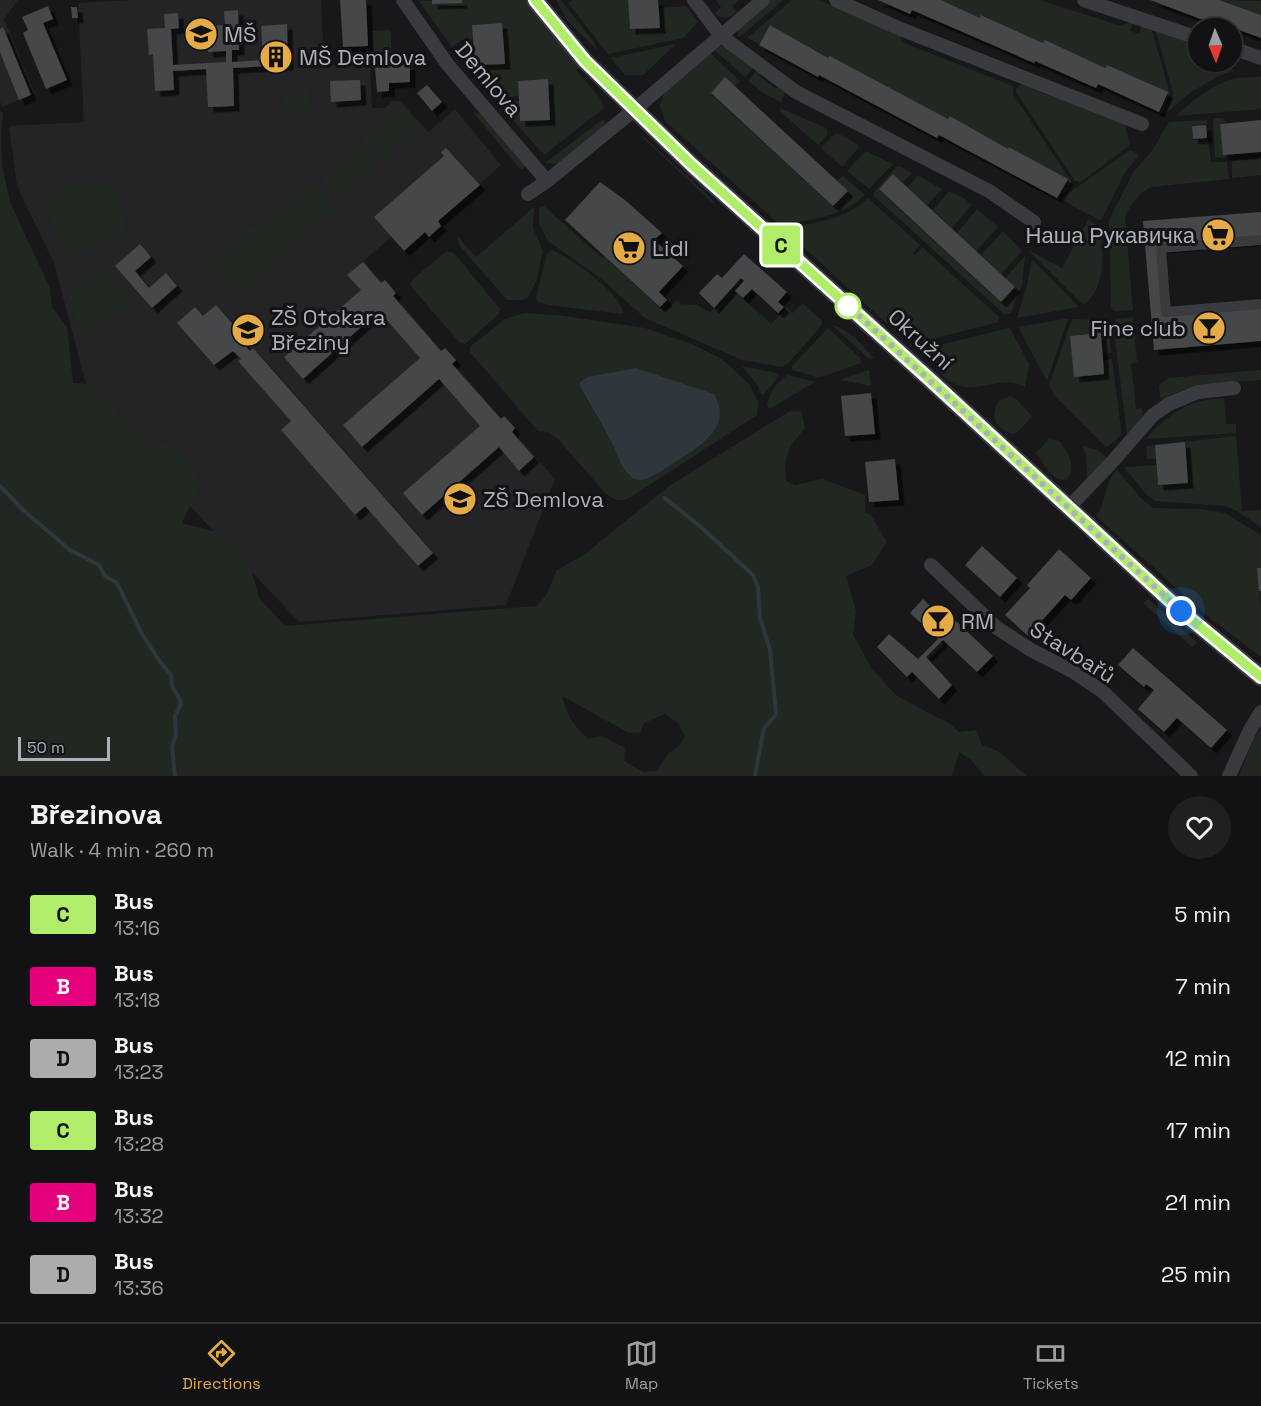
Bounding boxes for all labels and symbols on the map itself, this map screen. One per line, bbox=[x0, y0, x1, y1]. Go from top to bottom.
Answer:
school or university icon: MŠ bbox=[183, 16, 219, 52]
north arrow bbox=[1188, 18, 1242, 72]
place label: MŠ bbox=[224, 20, 257, 48]
street label: Demlova bbox=[450, 36, 529, 122]
building icon: MŠ Demlova bbox=[258, 39, 294, 75]
place label: MŠ Demlova bbox=[299, 43, 427, 71]
supermarket icon: Наша Рукавичка bbox=[1200, 217, 1236, 253]
place label: Наша Рукавичка bbox=[1026, 221, 1196, 249]
line badge: C bbox=[762, 226, 800, 264]
supermarket icon: Lidl bbox=[611, 230, 647, 266]
place label: Lidl bbox=[652, 234, 689, 262]
unlabelled marker bbox=[835, 293, 861, 319]
street label: Okružní bbox=[882, 302, 960, 376]
place label: ZŠ Otokara Březiny bbox=[271, 303, 386, 356]
bar icon: Fine club bbox=[1191, 310, 1227, 346]
school or university icon: ZŠ Otokara Březiny bbox=[230, 312, 266, 348]
place label: Fine club bbox=[1090, 314, 1186, 342]
school or university icon: ZŠ Demlova bbox=[442, 481, 478, 517]
place label: ZŠ Demlova bbox=[483, 485, 604, 513]
your location bbox=[1166, 596, 1196, 626]
bar icon: RM bbox=[920, 603, 956, 639]
place label: RM bbox=[961, 607, 994, 635]
street label: Stavbařů bbox=[1025, 615, 1121, 689]
scale bar bbox=[18, 734, 110, 762]

